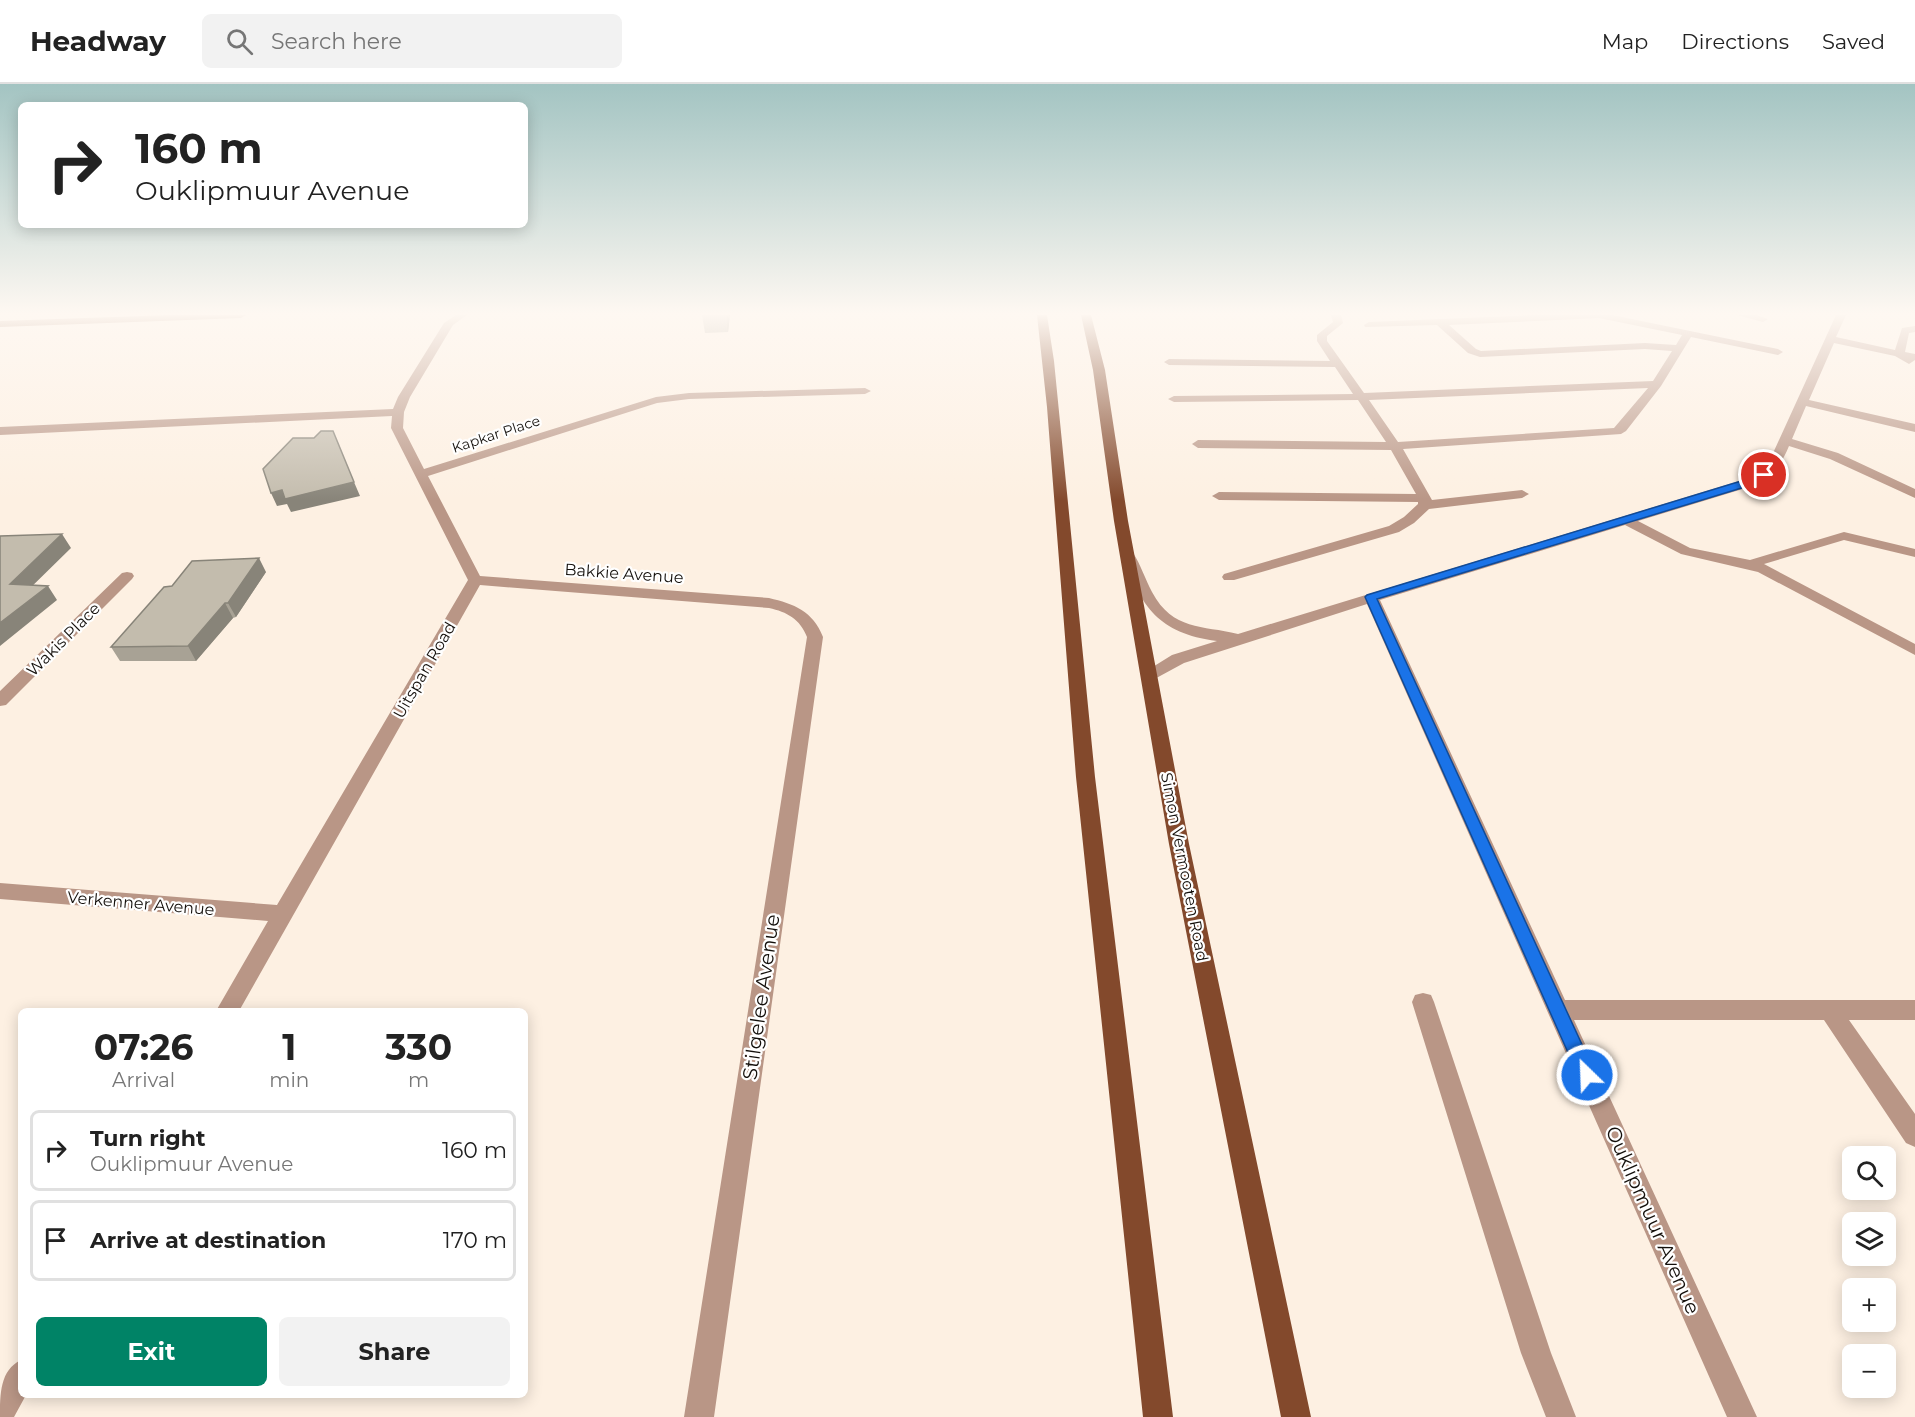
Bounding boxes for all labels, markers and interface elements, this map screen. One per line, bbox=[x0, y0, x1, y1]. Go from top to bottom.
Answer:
search box bbox=[202, 14, 622, 68]
text: Headway bbox=[30, 24, 166, 58]
icon: search bbox=[223, 25, 256, 58]
text: Search here bbox=[271, 28, 402, 55]
text: Map bbox=[1602, 29, 1648, 54]
text: Directions bbox=[1681, 29, 1789, 54]
text: Saved bbox=[1822, 29, 1885, 54]
text: 160 m bbox=[135, 122, 263, 174]
icon: right bbox=[36, 126, 114, 204]
text: Ouklipmuur Avenue bbox=[135, 174, 410, 207]
street label: Kapkar Place bbox=[450, 411, 542, 457]
pin bbox=[1738, 449, 1789, 500]
icon: arrive bbox=[1747, 458, 1780, 491]
street label: Bakkie Avenue bbox=[564, 560, 684, 587]
street label: Wakis Place bbox=[23, 599, 104, 680]
street label: Uitspan Road bbox=[389, 619, 460, 722]
street label: Simon Vermooten Road bbox=[1157, 771, 1212, 963]
street label: Verkenner Avenue bbox=[67, 888, 215, 919]
street label: Stilgelee Avenue bbox=[737, 913, 785, 1081]
text: 07:26 bbox=[94, 1025, 193, 1069]
text: 1 bbox=[282, 1025, 296, 1069]
text: 330 bbox=[385, 1025, 452, 1069]
position arrow bbox=[1555, 1043, 1619, 1107]
text: Arrival bbox=[112, 1068, 175, 1092]
text: min bbox=[269, 1068, 309, 1092]
text: m bbox=[408, 1068, 429, 1092]
street label: Ouklipmuur Avenue bbox=[1601, 1122, 1705, 1318]
text: Turn right bbox=[90, 1125, 205, 1152]
icon: right bbox=[39, 1134, 72, 1167]
text: 160 m bbox=[442, 1137, 507, 1164]
map controls bbox=[1842, 1146, 1896, 1398]
button: search bbox=[1842, 1146, 1896, 1200]
text: Ouklipmuur Avenue bbox=[90, 1152, 293, 1176]
button: layers bbox=[1842, 1212, 1896, 1266]
icon: arrive bbox=[39, 1224, 72, 1257]
text: Arrive at destination bbox=[90, 1227, 326, 1254]
text: 170 m bbox=[443, 1227, 507, 1254]
button: + bbox=[1842, 1278, 1896, 1332]
button: Exit bbox=[36, 1317, 267, 1386]
button: Share bbox=[279, 1317, 510, 1386]
button: − bbox=[1842, 1344, 1896, 1398]

